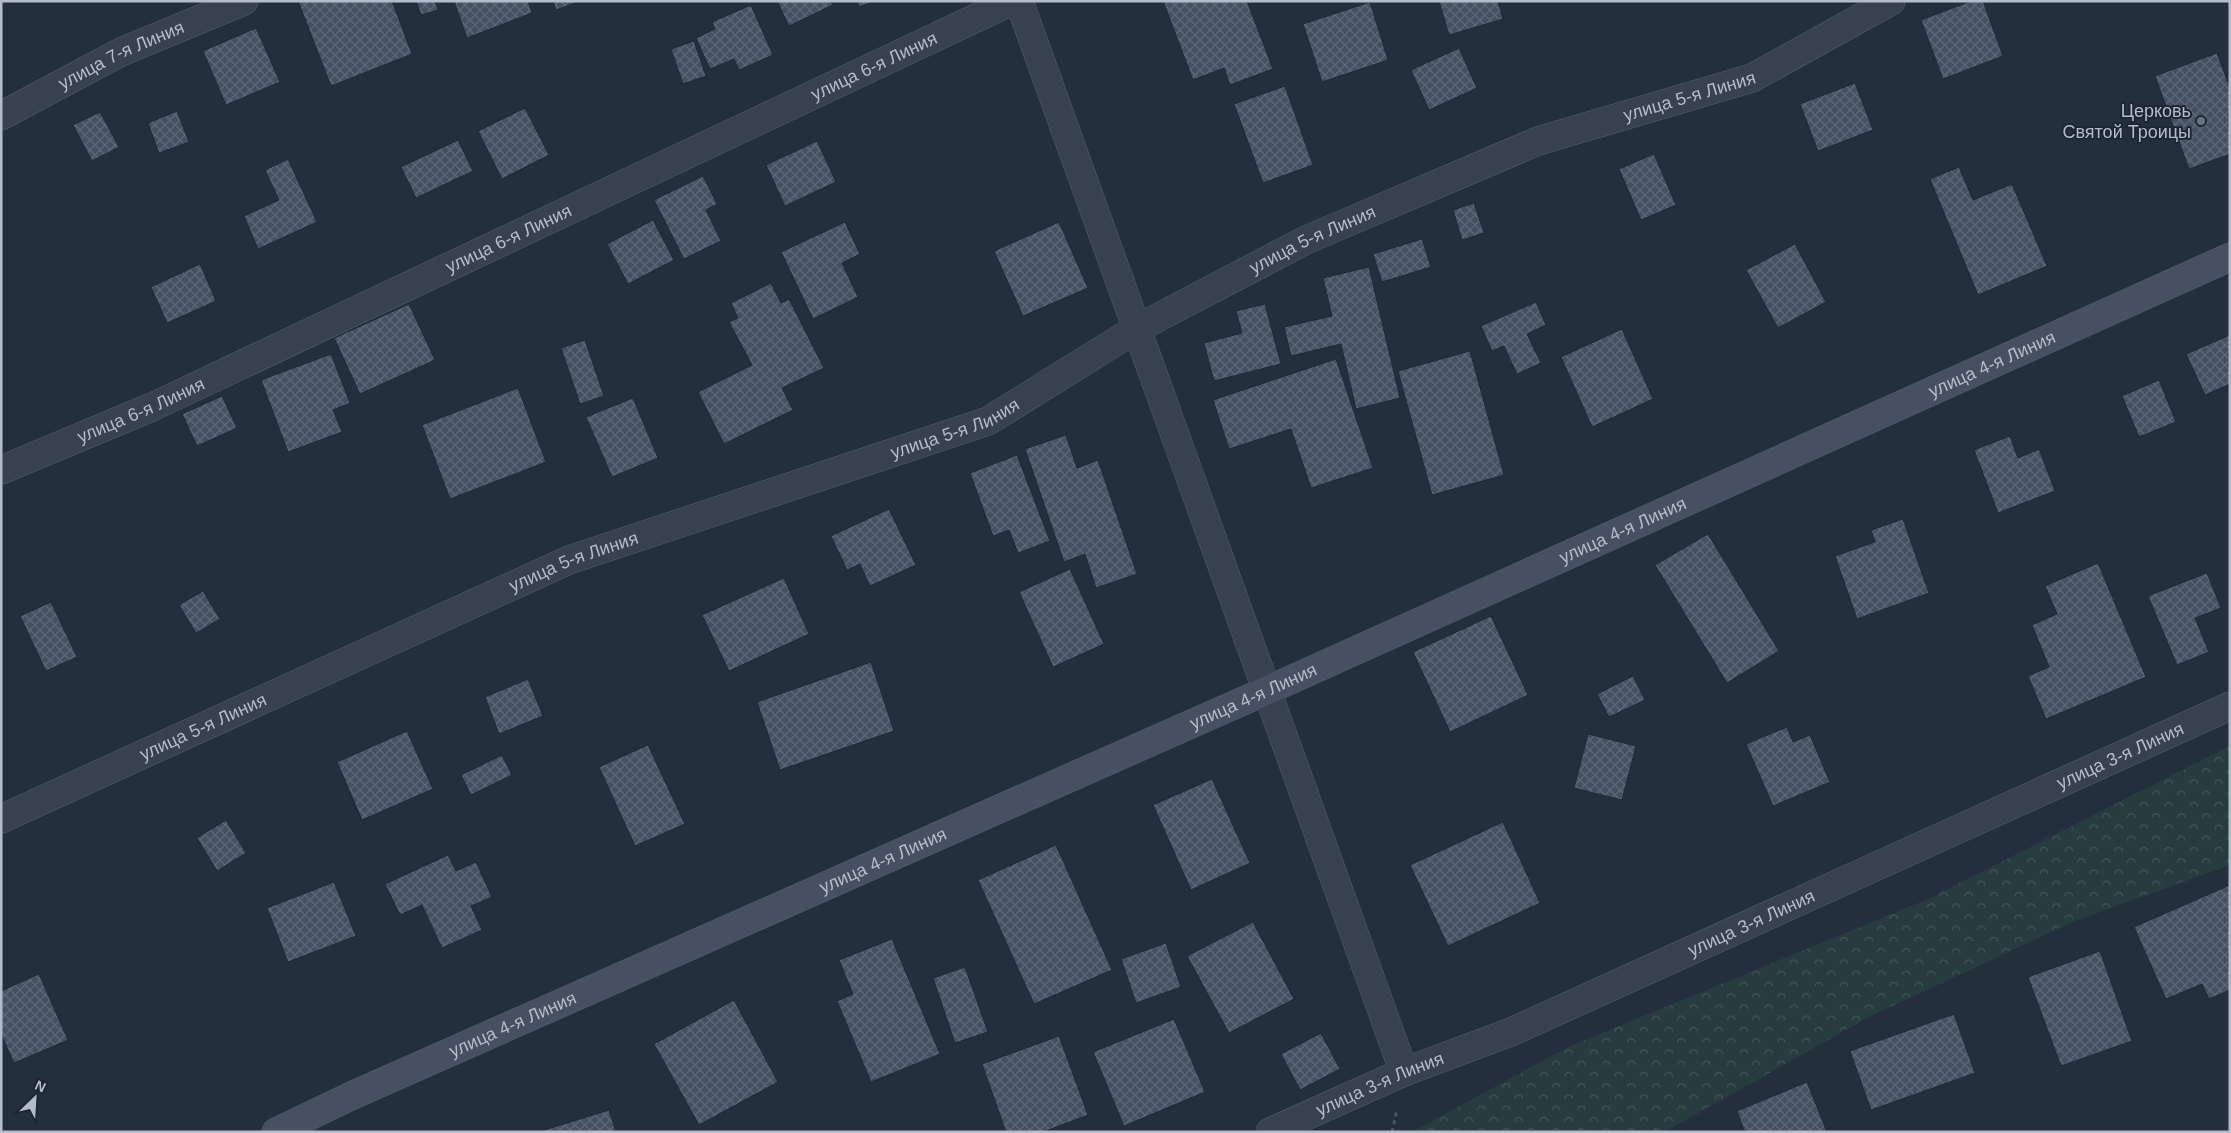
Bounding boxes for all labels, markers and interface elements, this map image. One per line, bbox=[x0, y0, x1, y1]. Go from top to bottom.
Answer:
street label: улица 7-я Линия bbox=[55, 17, 187, 94]
street label: улица 6-я Линия bbox=[808, 28, 940, 104]
street label: улица 5-я Линия bbox=[1621, 67, 1758, 125]
place label: Церковь Святой Троицы bbox=[2062, 101, 2191, 142]
marker: Церковь Святой Троицы bbox=[2195, 115, 2207, 127]
street label: улица 6-я Линия bbox=[442, 200, 575, 277]
street label: улица 5-я Линия bbox=[1246, 202, 1379, 278]
street label: улица 4-я Линия bbox=[1925, 327, 2059, 401]
street label: улица 6-я Линия bbox=[74, 374, 208, 447]
street label: улица 5-я Линия bbox=[888, 394, 1023, 463]
street label: улица 4-я Линия bbox=[1556, 493, 1689, 568]
street label: улица 5-я Линия bbox=[506, 528, 641, 596]
street label: улица 4-я Линия bbox=[1187, 659, 1320, 733]
street label: улица 5-я Линия bbox=[137, 689, 269, 764]
street label: улица 3-я Линия bbox=[2054, 718, 2187, 793]
street label: улица 4-я Линия bbox=[816, 824, 950, 897]
street label: улица 3-я Линия bbox=[1685, 886, 1818, 960]
street label: улица 4-я Линия bbox=[446, 988, 579, 1061]
street label: улица 3-я Линия bbox=[1313, 1048, 1447, 1120]
north arrow bbox=[10, 1073, 60, 1123]
text: N bbox=[33, 1077, 48, 1096]

